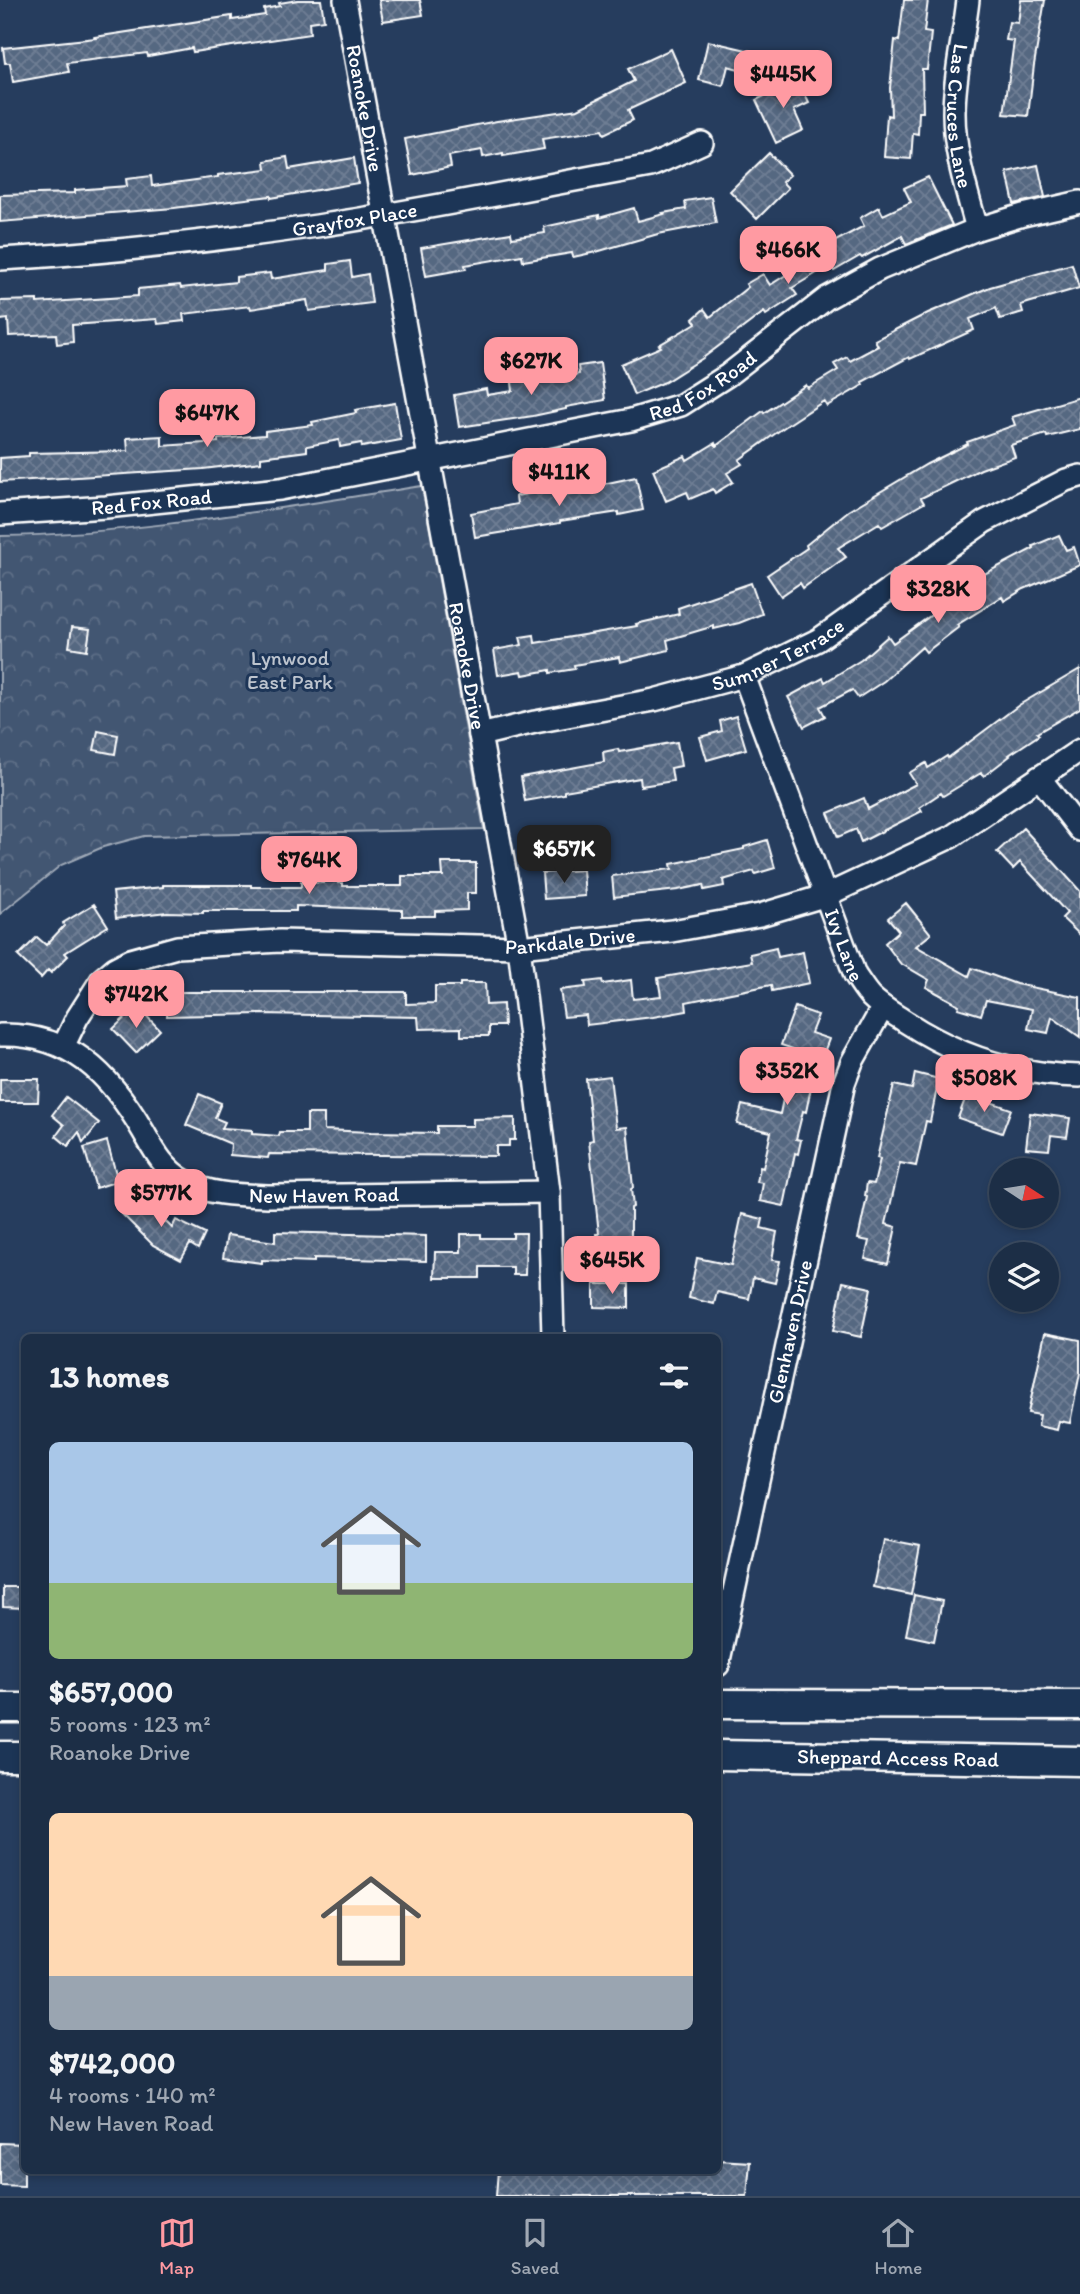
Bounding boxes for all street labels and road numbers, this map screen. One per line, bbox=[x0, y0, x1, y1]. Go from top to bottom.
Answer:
street label: Roanoke Drive bbox=[341, 42, 389, 174]
street label: Las Cruces Lane bbox=[942, 42, 978, 191]
street label: Grayfox Place bbox=[291, 197, 419, 241]
street label: Red Fox Road bbox=[646, 344, 762, 426]
street label: Red Fox Road bbox=[90, 483, 214, 520]
street label: Roanoke Drive bbox=[444, 600, 492, 732]
street label: Sumner Terrace bbox=[709, 612, 849, 696]
street label: Ivy Lane bbox=[819, 905, 869, 987]
street label: Parkdale Drive bbox=[505, 922, 636, 959]
street label: New Haven Road bbox=[249, 1181, 400, 1208]
street label: Glenhaven Drive bbox=[762, 1257, 817, 1406]
street label: Sheppard Access Road bbox=[797, 1743, 1000, 1772]

